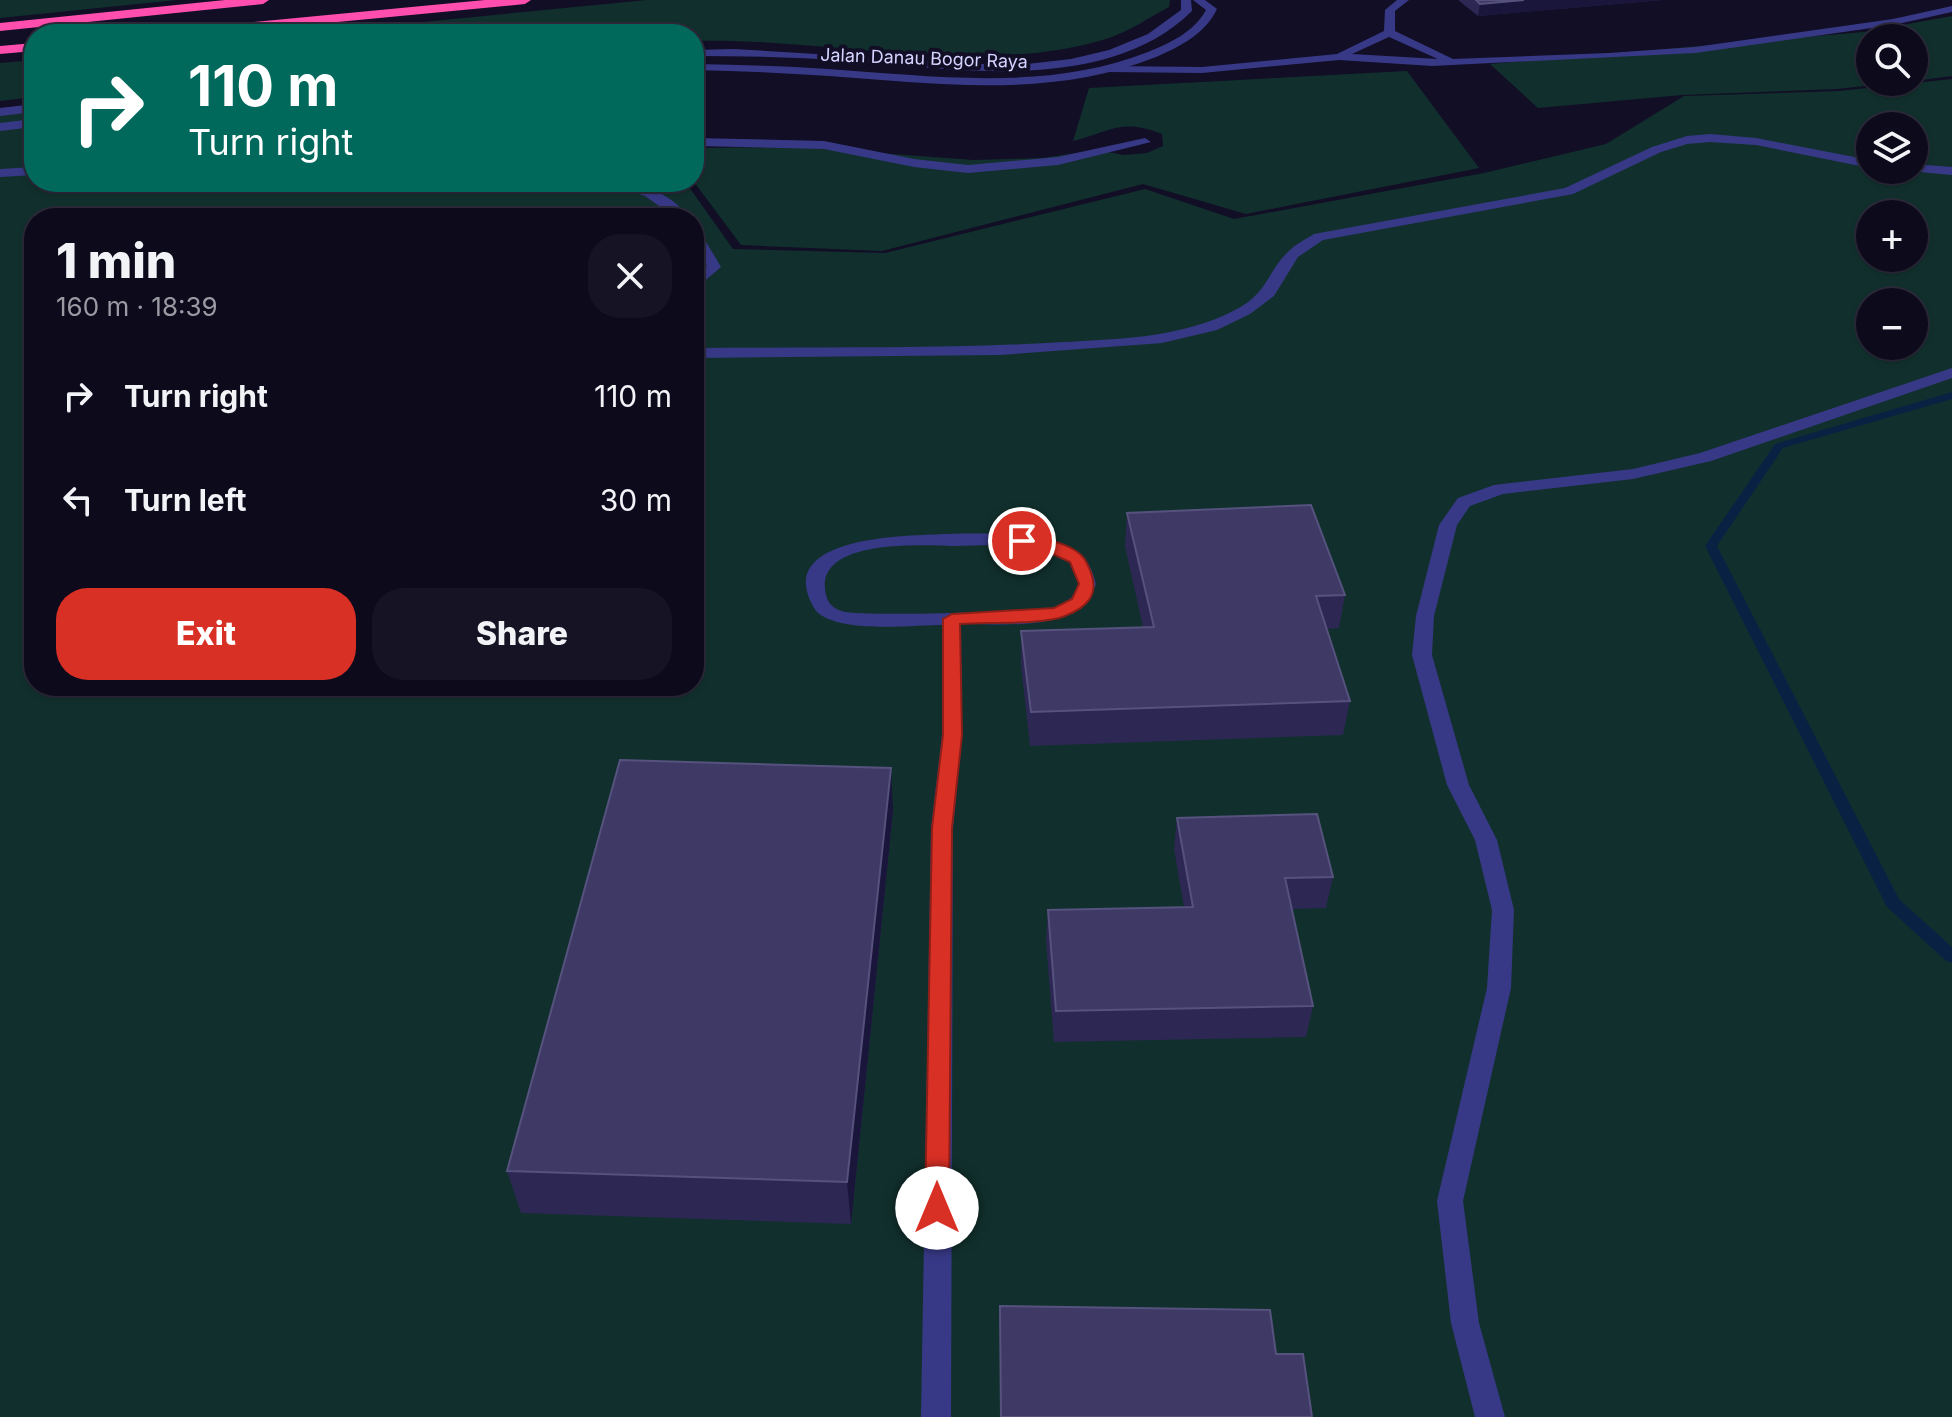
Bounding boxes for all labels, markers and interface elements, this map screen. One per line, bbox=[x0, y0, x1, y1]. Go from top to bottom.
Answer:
map controls bbox=[1856, 24, 1928, 360]
button: search bbox=[1856, 24, 1928, 96]
street label: Jalan Danau Bogor Raya bbox=[820, 44, 1028, 72]
text: 110 m bbox=[188, 52, 338, 120]
icon: right bbox=[56, 56, 160, 160]
button: layers bbox=[1856, 112, 1928, 184]
text: Turn right bbox=[188, 120, 353, 164]
button: + bbox=[1856, 200, 1928, 272]
text: 1 min bbox=[56, 231, 176, 290]
button: close bbox=[588, 234, 672, 318]
button: − bbox=[1856, 288, 1928, 360]
text: 160 m · 18:39 bbox=[56, 291, 218, 322]
icon: right bbox=[56, 374, 100, 418]
text: Turn right bbox=[124, 378, 268, 414]
text: 110 m bbox=[594, 378, 672, 414]
icon: left bbox=[56, 478, 100, 522]
text: Turn left bbox=[124, 482, 246, 518]
text: 30 m bbox=[600, 482, 672, 518]
pin bbox=[988, 507, 1056, 575]
icon: arrive bbox=[1000, 519, 1044, 563]
button: Exit bbox=[56, 588, 356, 680]
button: Share bbox=[372, 588, 672, 680]
position arrow bbox=[895, 1166, 979, 1250]

